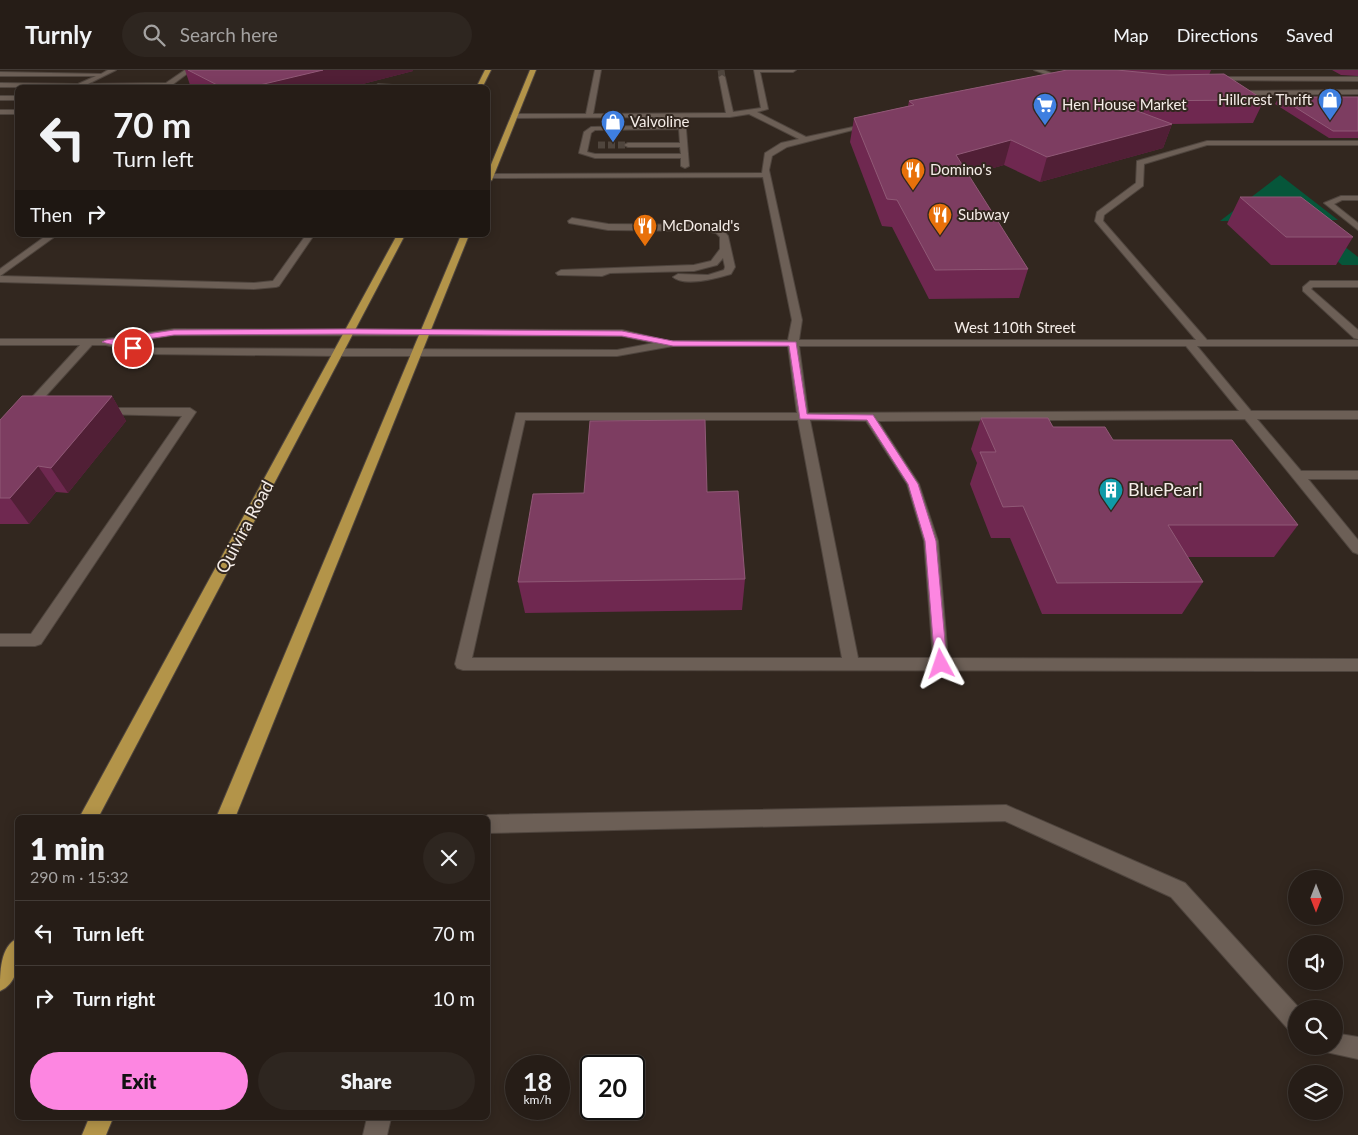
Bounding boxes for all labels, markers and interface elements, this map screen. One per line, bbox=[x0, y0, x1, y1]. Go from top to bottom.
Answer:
search box bbox=[122, 12, 472, 57]
text: Turnly bbox=[25, 20, 92, 49]
icon: search bbox=[140, 21, 168, 49]
text: Search here bbox=[180, 23, 278, 46]
text: Map bbox=[1113, 24, 1149, 46]
text: Directions bbox=[1177, 24, 1258, 46]
text: Saved bbox=[1286, 24, 1333, 46]
shop icon: Hillcrest Thrift bbox=[1317, 87, 1343, 121]
place label: Hillcrest Thrift bbox=[1218, 90, 1313, 108]
supermarket icon: Hen House Market bbox=[1032, 92, 1058, 126]
place label: Hen House Market bbox=[1062, 95, 1187, 113]
text: 70 m bbox=[113, 103, 191, 145]
icon: left bbox=[30, 105, 95, 170]
shop icon: Valvoline bbox=[600, 109, 626, 143]
place label: Valvoline bbox=[630, 112, 690, 130]
text: Turn left bbox=[113, 145, 194, 172]
restaurant icon: Domino's bbox=[900, 157, 926, 191]
place label: Domino's bbox=[930, 160, 992, 178]
icon: right bbox=[82, 200, 110, 228]
restaurant icon: Subway bbox=[927, 202, 953, 236]
text: Then bbox=[30, 203, 72, 226]
place label: Subway bbox=[958, 205, 1010, 223]
restaurant icon: McDonald's bbox=[632, 213, 658, 247]
place label: McDonald's bbox=[662, 216, 740, 234]
street label: West 110th Street bbox=[954, 318, 1076, 336]
pin bbox=[112, 327, 154, 369]
icon: arrive bbox=[119, 334, 147, 362]
street label: Quivira Road bbox=[210, 476, 278, 577]
building icon: BluePearl bbox=[1098, 477, 1124, 511]
place label: BluePearl bbox=[1128, 478, 1203, 500]
position arrow bbox=[914, 637, 966, 689]
text: 1 min bbox=[30, 830, 105, 866]
button: close bbox=[423, 832, 475, 884]
text: 290 m · 15:32 bbox=[30, 867, 129, 886]
north arrow bbox=[1288, 870, 1342, 925]
map controls bbox=[1288, 870, 1343, 1120]
icon: left bbox=[30, 919, 58, 947]
text: Turn left bbox=[73, 922, 144, 945]
text: 70 m bbox=[432, 922, 475, 945]
button: sound bbox=[1288, 935, 1343, 990]
icon: right bbox=[30, 984, 58, 1012]
text: Turn right bbox=[73, 987, 155, 1010]
text: 10 m bbox=[432, 987, 475, 1010]
button: search bbox=[1288, 1000, 1343, 1055]
button: Exit bbox=[30, 1052, 248, 1110]
button: Share bbox=[258, 1052, 475, 1110]
speed limit sign: 20 bbox=[580, 1055, 645, 1120]
button: layers bbox=[1288, 1065, 1343, 1120]
text: 18 bbox=[523, 1066, 552, 1096]
text: km/h bbox=[523, 1092, 552, 1107]

